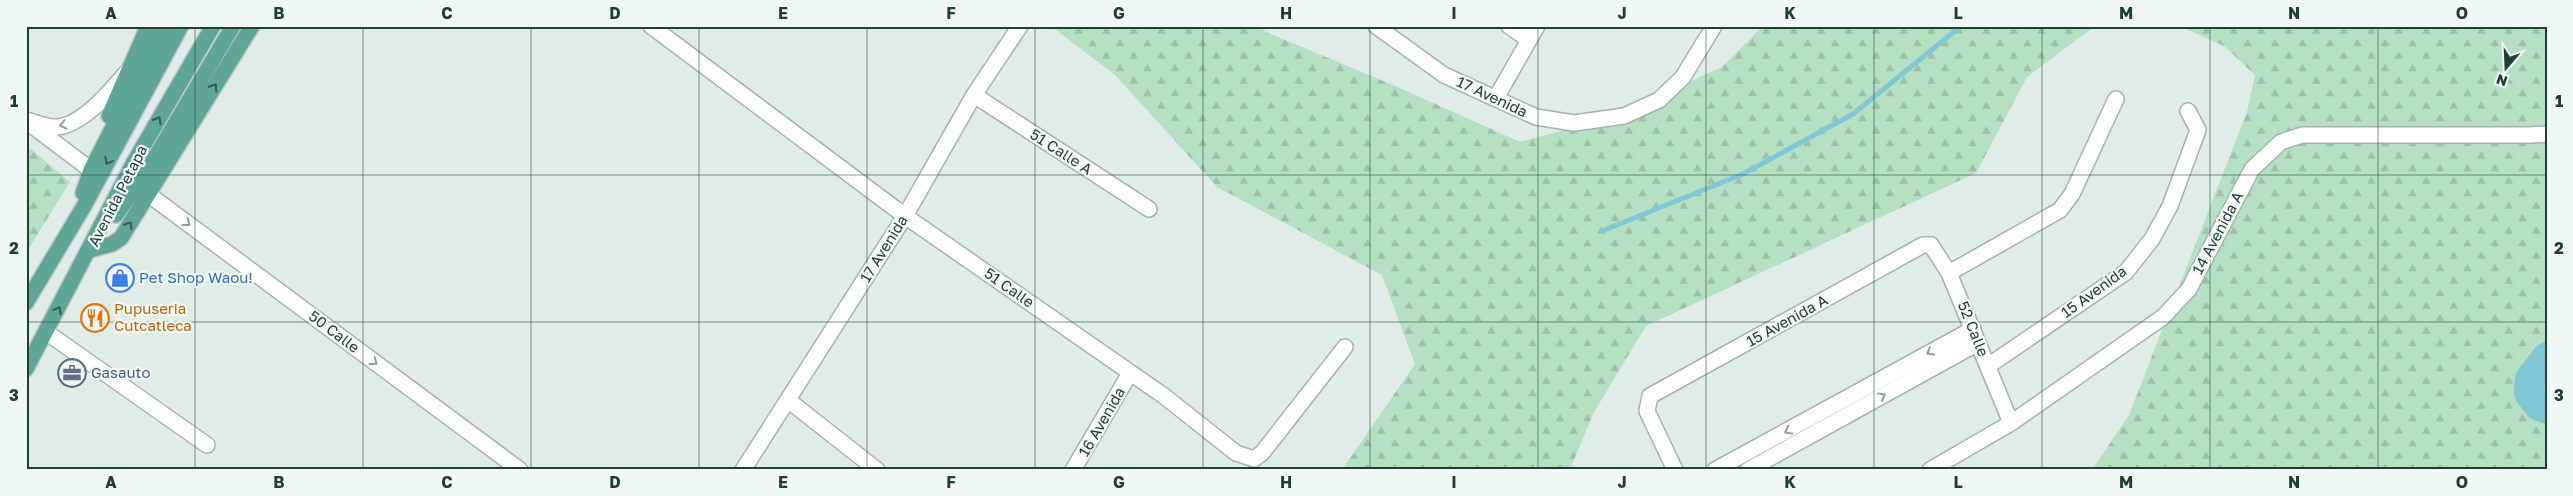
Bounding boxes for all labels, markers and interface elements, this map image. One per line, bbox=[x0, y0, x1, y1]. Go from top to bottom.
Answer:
text: A bbox=[105, 3, 117, 23]
text: B bbox=[273, 3, 285, 23]
text: C bbox=[441, 3, 453, 23]
text: D bbox=[609, 3, 621, 23]
text: E bbox=[778, 3, 788, 23]
text: F bbox=[946, 3, 956, 23]
text: G bbox=[1113, 3, 1125, 23]
text: H bbox=[1280, 3, 1292, 23]
text: I bbox=[1451, 3, 1457, 23]
text: J bbox=[1617, 3, 1627, 23]
text: K bbox=[1784, 3, 1796, 23]
text: L bbox=[1953, 3, 1963, 23]
text: M bbox=[2119, 3, 2133, 23]
text: N bbox=[2288, 3, 2300, 23]
text: O bbox=[2456, 3, 2468, 23]
north arrow bbox=[2480, 42, 2530, 92]
text: N bbox=[2494, 71, 2509, 91]
street label: 17 Avenida bbox=[1454, 72, 1531, 120]
one-way arrow bbox=[208, 84, 217, 93]
text: 1 bbox=[10, 91, 18, 111]
text: 1 bbox=[2555, 91, 2563, 111]
one-way arrow bbox=[152, 117, 162, 126]
one-way arrow bbox=[59, 119, 68, 130]
street label: 51 Calle A bbox=[1027, 124, 1096, 178]
street label: Avenida Petapa bbox=[84, 142, 150, 249]
one-way arrow bbox=[104, 156, 114, 165]
street label: 14 Avenida A bbox=[2188, 188, 2246, 277]
street label: 17 Avenida bbox=[855, 212, 911, 285]
one-way arrow bbox=[181, 217, 191, 226]
one-way arrow bbox=[122, 222, 132, 231]
text: 2 bbox=[9, 238, 19, 258]
text: 2 bbox=[2554, 238, 2564, 258]
street label: 15 Avenida bbox=[2057, 261, 2130, 321]
shop icon: Pet Shop Waou! bbox=[105, 263, 135, 293]
street label: 51 Calle bbox=[981, 264, 1038, 311]
place label: Pet Shop Waou! bbox=[139, 268, 253, 286]
street label: 15 Avenida A bbox=[1743, 290, 1830, 350]
street label: 52 Calle bbox=[1955, 298, 1993, 359]
place label: Pupuseria Cutcatleca bbox=[114, 299, 192, 334]
restaurant icon: Pupuseria Cutcatleca bbox=[80, 303, 110, 333]
street label: 50 Calle bbox=[306, 306, 364, 356]
one-way arrow bbox=[52, 307, 62, 316]
one-way arrow bbox=[1927, 346, 1936, 356]
one-way arrow bbox=[368, 356, 377, 364]
office icon: Gasauto bbox=[57, 358, 87, 388]
place label: Gasauto bbox=[91, 363, 151, 381]
street label: 16 Avenida bbox=[1074, 384, 1128, 459]
text: 3 bbox=[9, 385, 19, 405]
text: 3 bbox=[2554, 385, 2564, 405]
one-way arrow bbox=[1877, 392, 1886, 402]
one-way arrow bbox=[1784, 424, 1793, 434]
text: A bbox=[105, 472, 117, 492]
text: B bbox=[273, 472, 285, 492]
text: C bbox=[441, 472, 453, 492]
text: D bbox=[609, 472, 621, 492]
text: E bbox=[778, 472, 788, 492]
text: F bbox=[946, 472, 956, 492]
text: G bbox=[1113, 472, 1125, 492]
text: H bbox=[1280, 472, 1292, 492]
text: I bbox=[1451, 472, 1457, 492]
text: J bbox=[1617, 472, 1627, 492]
text: K bbox=[1784, 472, 1796, 492]
text: L bbox=[1953, 472, 1963, 492]
text: M bbox=[2119, 472, 2133, 492]
text: N bbox=[2288, 472, 2300, 492]
text: O bbox=[2456, 472, 2468, 492]

